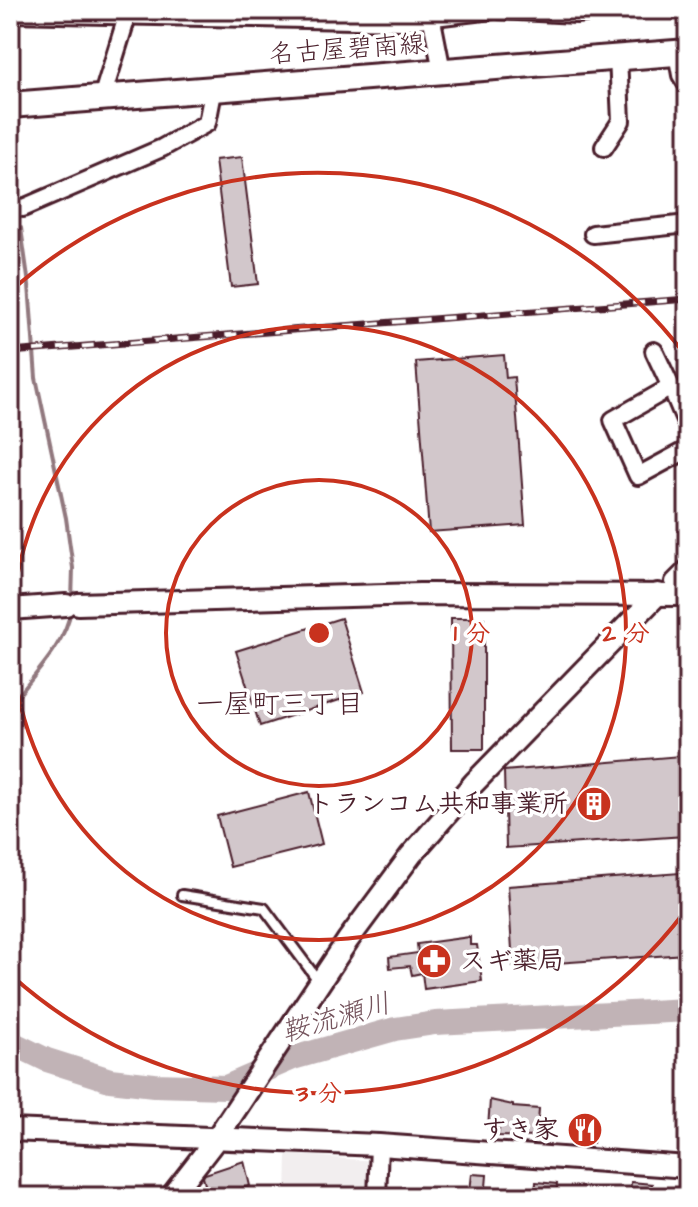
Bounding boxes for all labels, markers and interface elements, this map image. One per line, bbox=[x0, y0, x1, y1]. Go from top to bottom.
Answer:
street label: 名古屋碧南線 bbox=[268, 26, 426, 72]
text: 1 分 bbox=[454, 617, 490, 651]
text: 2 分 bbox=[601, 617, 650, 651]
centre of rings bbox=[305, 619, 333, 647]
district label: 一屋町三丁目 bbox=[196, 685, 364, 724]
building icon: トランコム共和事業所 bbox=[575, 785, 613, 823]
place label: トランコム共和事業所 bbox=[308, 786, 568, 822]
pharmacy icon: スギ薬局 bbox=[415, 942, 453, 980]
place label: スギ薬局 bbox=[460, 943, 564, 979]
water label: 鞍流瀬川 bbox=[277, 984, 395, 1052]
text: 3 分 bbox=[295, 1077, 342, 1111]
restaurant icon: すき家 bbox=[566, 1111, 604, 1149]
place label: すき家 bbox=[481, 1112, 559, 1148]

